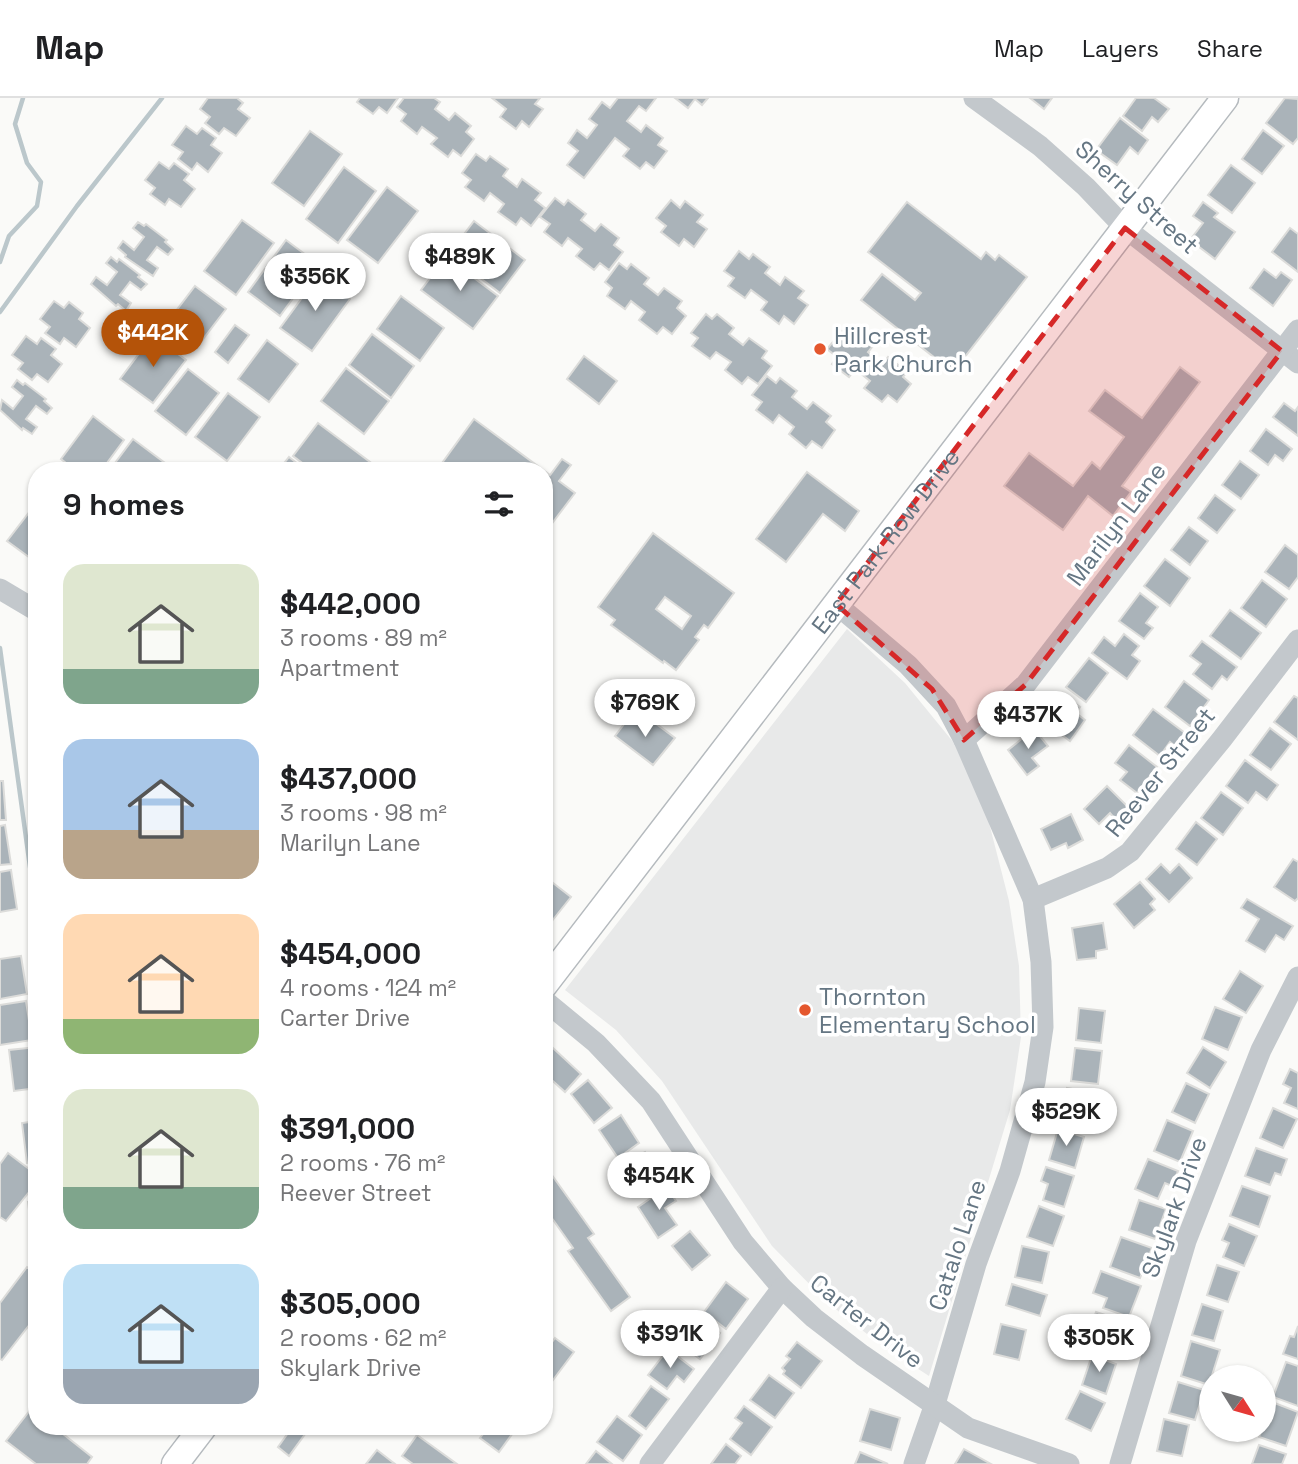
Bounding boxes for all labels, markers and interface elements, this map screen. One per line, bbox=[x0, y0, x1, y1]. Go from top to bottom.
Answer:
text: Map bbox=[35, 27, 104, 69]
text: Map bbox=[994, 33, 1044, 64]
text: Layers bbox=[1082, 33, 1159, 64]
text: Share bbox=[1197, 33, 1263, 64]
street label: Sherry Street bbox=[1069, 133, 1205, 261]
pin: $489K bbox=[411, 234, 509, 293]
text: $489K bbox=[425, 241, 495, 271]
pin: $356K bbox=[266, 254, 364, 313]
text: $356K bbox=[280, 261, 350, 291]
pin: $442K bbox=[104, 310, 202, 369]
text: $442K bbox=[117, 317, 189, 347]
place label: Hillcrest Park Church bbox=[834, 320, 972, 379]
marker: Hillcrest Park Church bbox=[812, 341, 828, 357]
street label: East Park Row Drive bbox=[804, 442, 966, 640]
street label: Marilyn Lane bbox=[1059, 456, 1173, 592]
text: 9 homes bbox=[63, 485, 185, 524]
icon: filters bbox=[480, 485, 518, 523]
text: $442,000 bbox=[280, 584, 421, 623]
icon: home bbox=[119, 592, 203, 676]
text: 3 rooms · 89 m² bbox=[280, 623, 447, 653]
text: Apartment bbox=[280, 653, 400, 683]
pin: $769K bbox=[596, 680, 694, 739]
text: $769K bbox=[610, 687, 680, 717]
pin: $437K bbox=[979, 692, 1077, 751]
text: $437K bbox=[993, 699, 1063, 729]
street label: Reever Street bbox=[1098, 701, 1222, 843]
text: $437,000 bbox=[280, 759, 417, 798]
icon: home bbox=[119, 767, 203, 851]
text: 3 rooms · 98 m² bbox=[280, 798, 447, 828]
text: Marilyn Lane bbox=[280, 828, 421, 858]
text: $454,000 bbox=[280, 934, 421, 973]
icon: home bbox=[119, 942, 203, 1026]
text: 4 rooms · 124 m² bbox=[280, 973, 456, 1003]
place label: Thornton Elementary School bbox=[819, 981, 1036, 1040]
marker: Thornton Elementary School bbox=[797, 1002, 813, 1018]
text: Carter Drive bbox=[280, 1003, 410, 1033]
pin: $529K bbox=[1017, 1088, 1115, 1148]
text: $529K bbox=[1031, 1096, 1101, 1126]
text: $391,000 bbox=[280, 1109, 415, 1148]
icon: home bbox=[119, 1117, 203, 1201]
street label: Skylark Drive bbox=[1134, 1132, 1214, 1282]
text: 2 rooms · 76 m² bbox=[280, 1148, 445, 1178]
pin: $454K bbox=[610, 1152, 708, 1212]
text: $454K bbox=[623, 1160, 695, 1190]
street label: Catalo Lane bbox=[921, 1176, 993, 1314]
text: Reever Street bbox=[280, 1178, 432, 1208]
street label: Carter Drive bbox=[804, 1267, 930, 1375]
text: $305,000 bbox=[280, 1284, 421, 1323]
icon: home bbox=[119, 1292, 203, 1376]
pin: $391K bbox=[621, 1310, 719, 1370]
pin: $305K bbox=[1050, 1314, 1148, 1374]
text: $391K bbox=[637, 1318, 703, 1348]
text: $305K bbox=[1063, 1322, 1135, 1352]
text: 2 rooms · 62 m² bbox=[280, 1323, 446, 1353]
text: Skylark Drive bbox=[280, 1353, 421, 1383]
north arrow bbox=[1199, 1365, 1276, 1442]
map controls bbox=[1199, 1365, 1276, 1442]

